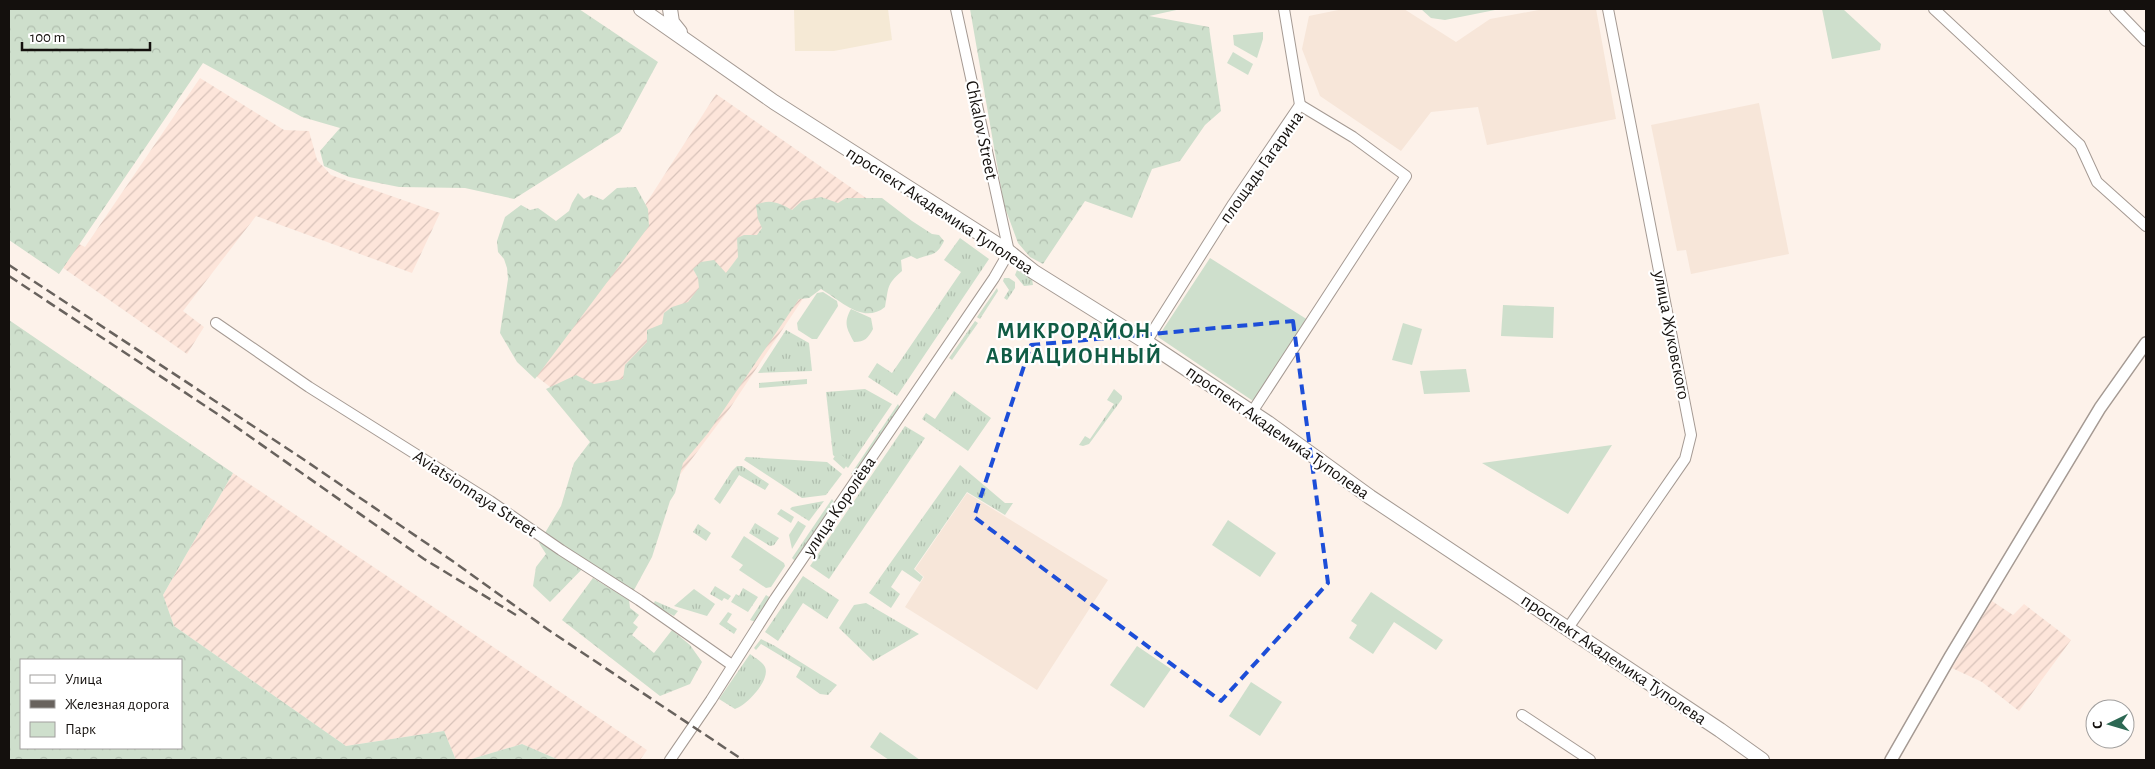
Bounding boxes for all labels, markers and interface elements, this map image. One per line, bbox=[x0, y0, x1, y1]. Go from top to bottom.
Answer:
scale bar bbox=[22, 20, 150, 52]
text: 100 m bbox=[30, 30, 65, 45]
street label: Chkalov Street bbox=[962, 79, 1000, 182]
street label: площадь Гагарина bbox=[1217, 108, 1307, 227]
street label: проспект Академика Туполева bbox=[843, 144, 1036, 278]
street label: улица Жуковского bbox=[1650, 268, 1692, 401]
district label: МИКРОРАЙОН АВИАЦИОННЫЙ bbox=[986, 318, 1162, 367]
street label: проспект Академика Туполева bbox=[1183, 363, 1372, 503]
street label: Aviatsionnaya Street bbox=[409, 447, 540, 541]
street label: улица Королёва bbox=[800, 454, 880, 560]
street label: проспект Академика Туполева bbox=[1518, 591, 1709, 729]
legend bbox=[20, 659, 182, 749]
text: Улица bbox=[65, 672, 102, 687]
text: Железная дорога bbox=[65, 697, 170, 712]
north arrow bbox=[2085, 699, 2135, 749]
text: С bbox=[2091, 720, 2105, 730]
text: Парк bbox=[65, 722, 96, 737]

